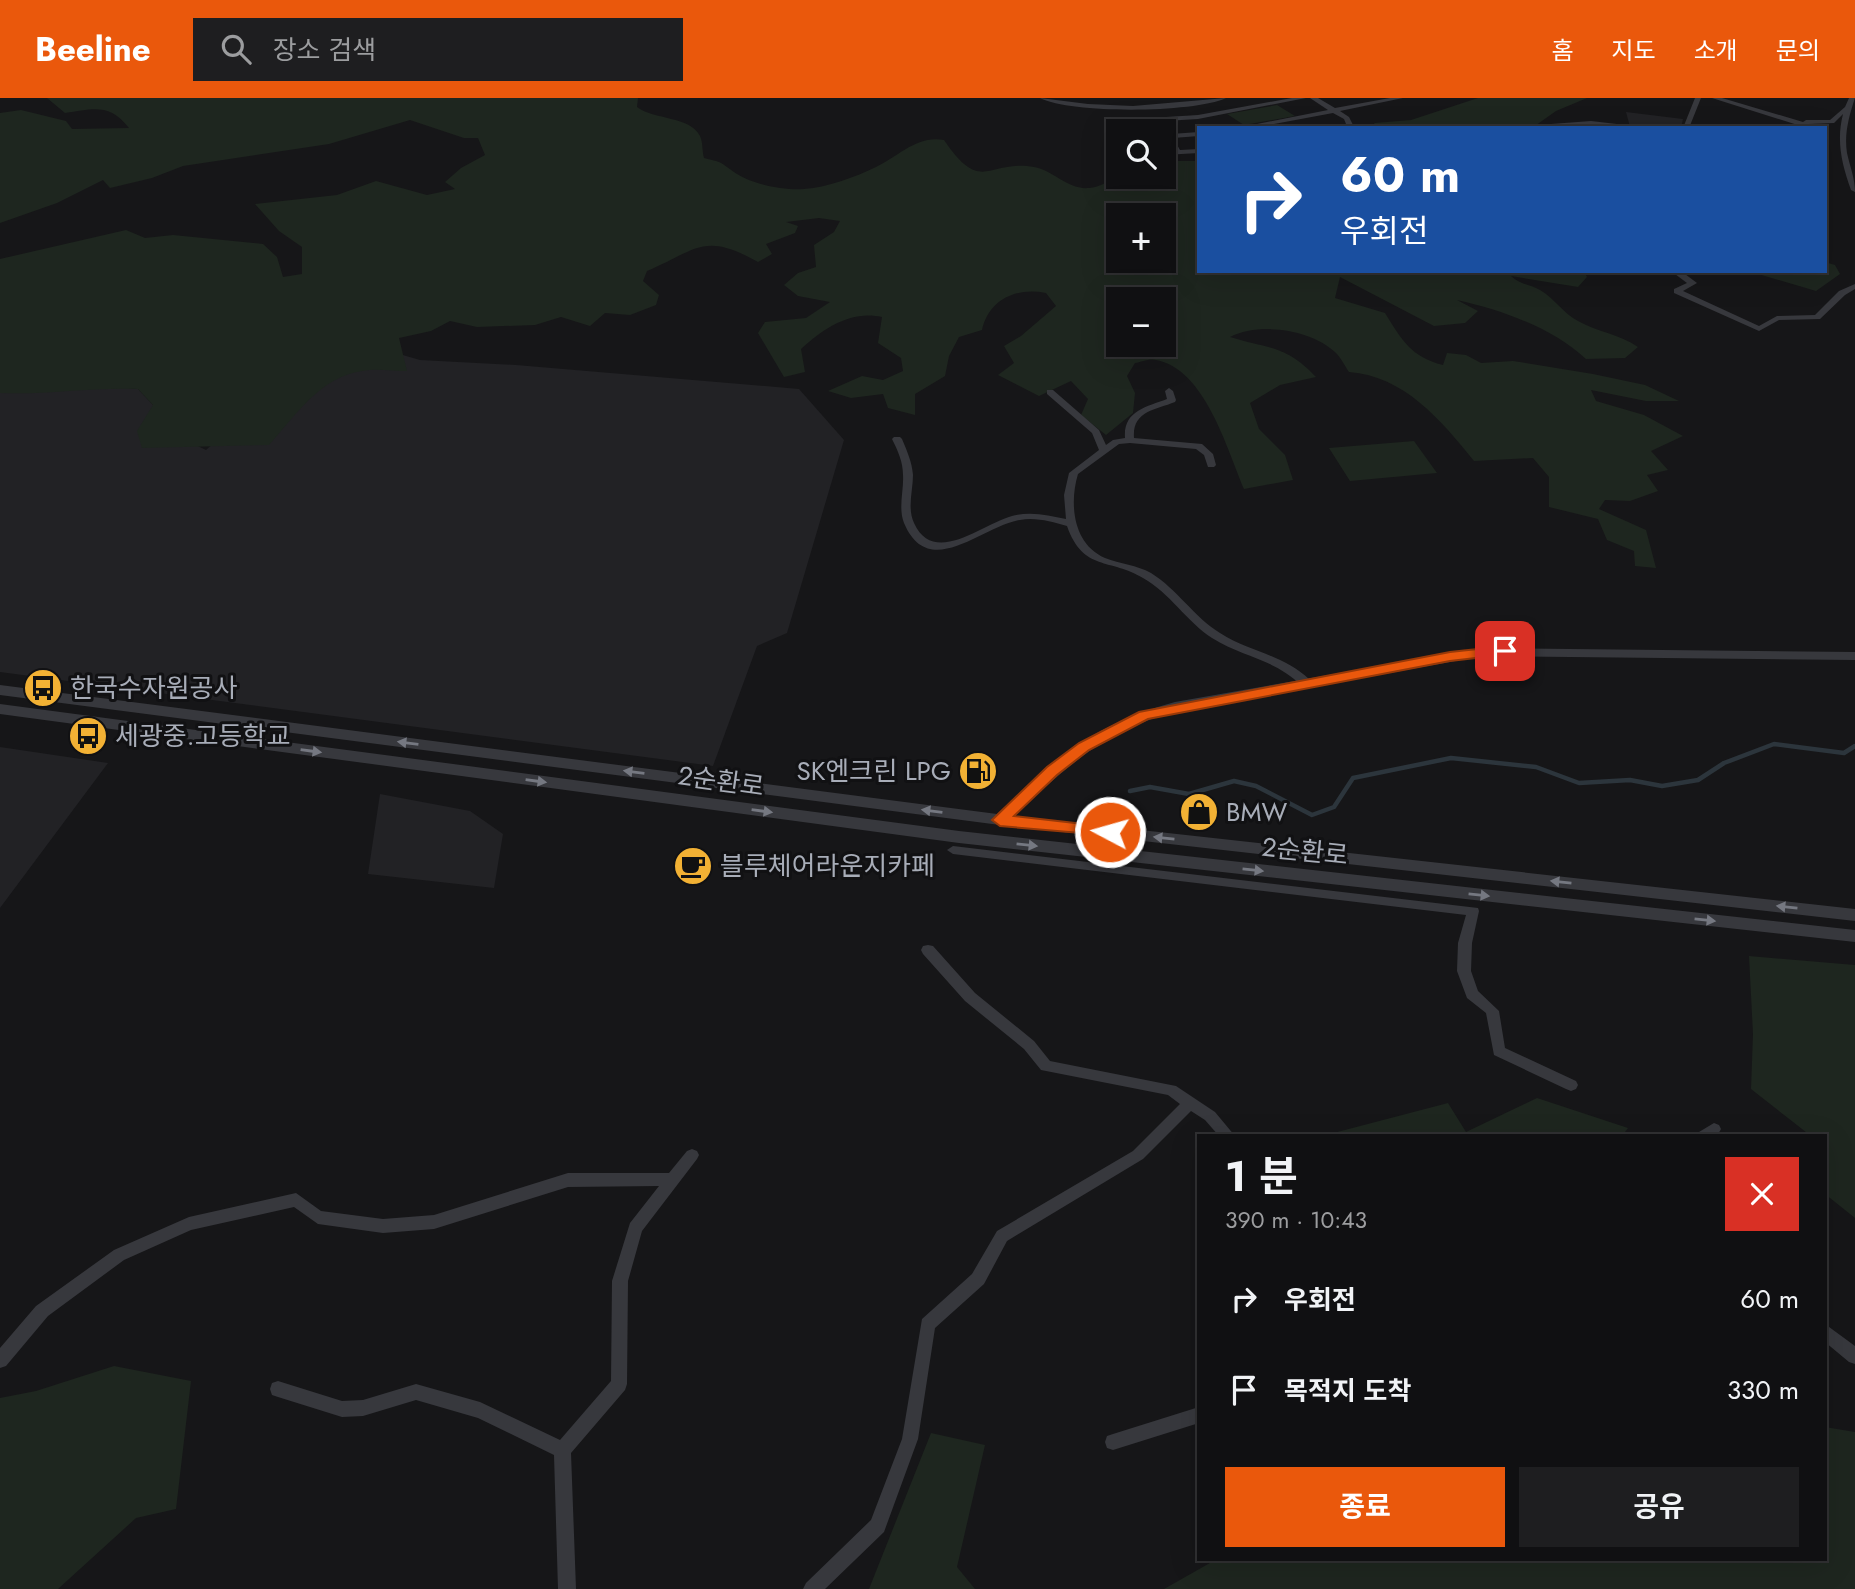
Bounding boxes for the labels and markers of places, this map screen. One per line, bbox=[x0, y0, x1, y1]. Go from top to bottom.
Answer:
pin bbox=[1475, 621, 1535, 681]
bus stop icon: 한국수자원공사 bbox=[22, 667, 64, 709]
place label: 한국수자원공사 bbox=[70, 669, 238, 707]
bus stop icon: 세광중.고등학교 bbox=[67, 715, 109, 757]
place label: 세광중.고등학교 bbox=[115, 717, 290, 755]
fuel station icon: SK엔크린 LPG bbox=[957, 750, 999, 792]
place label: SK엔크린 LPG bbox=[796, 752, 951, 790]
shop icon: BMW bbox=[1178, 791, 1220, 833]
place label: BMW bbox=[1226, 793, 1288, 831]
cafe icon: 블루체어라운지카페 bbox=[672, 845, 714, 887]
place label: 블루체어라운지카페 bbox=[720, 847, 935, 885]

